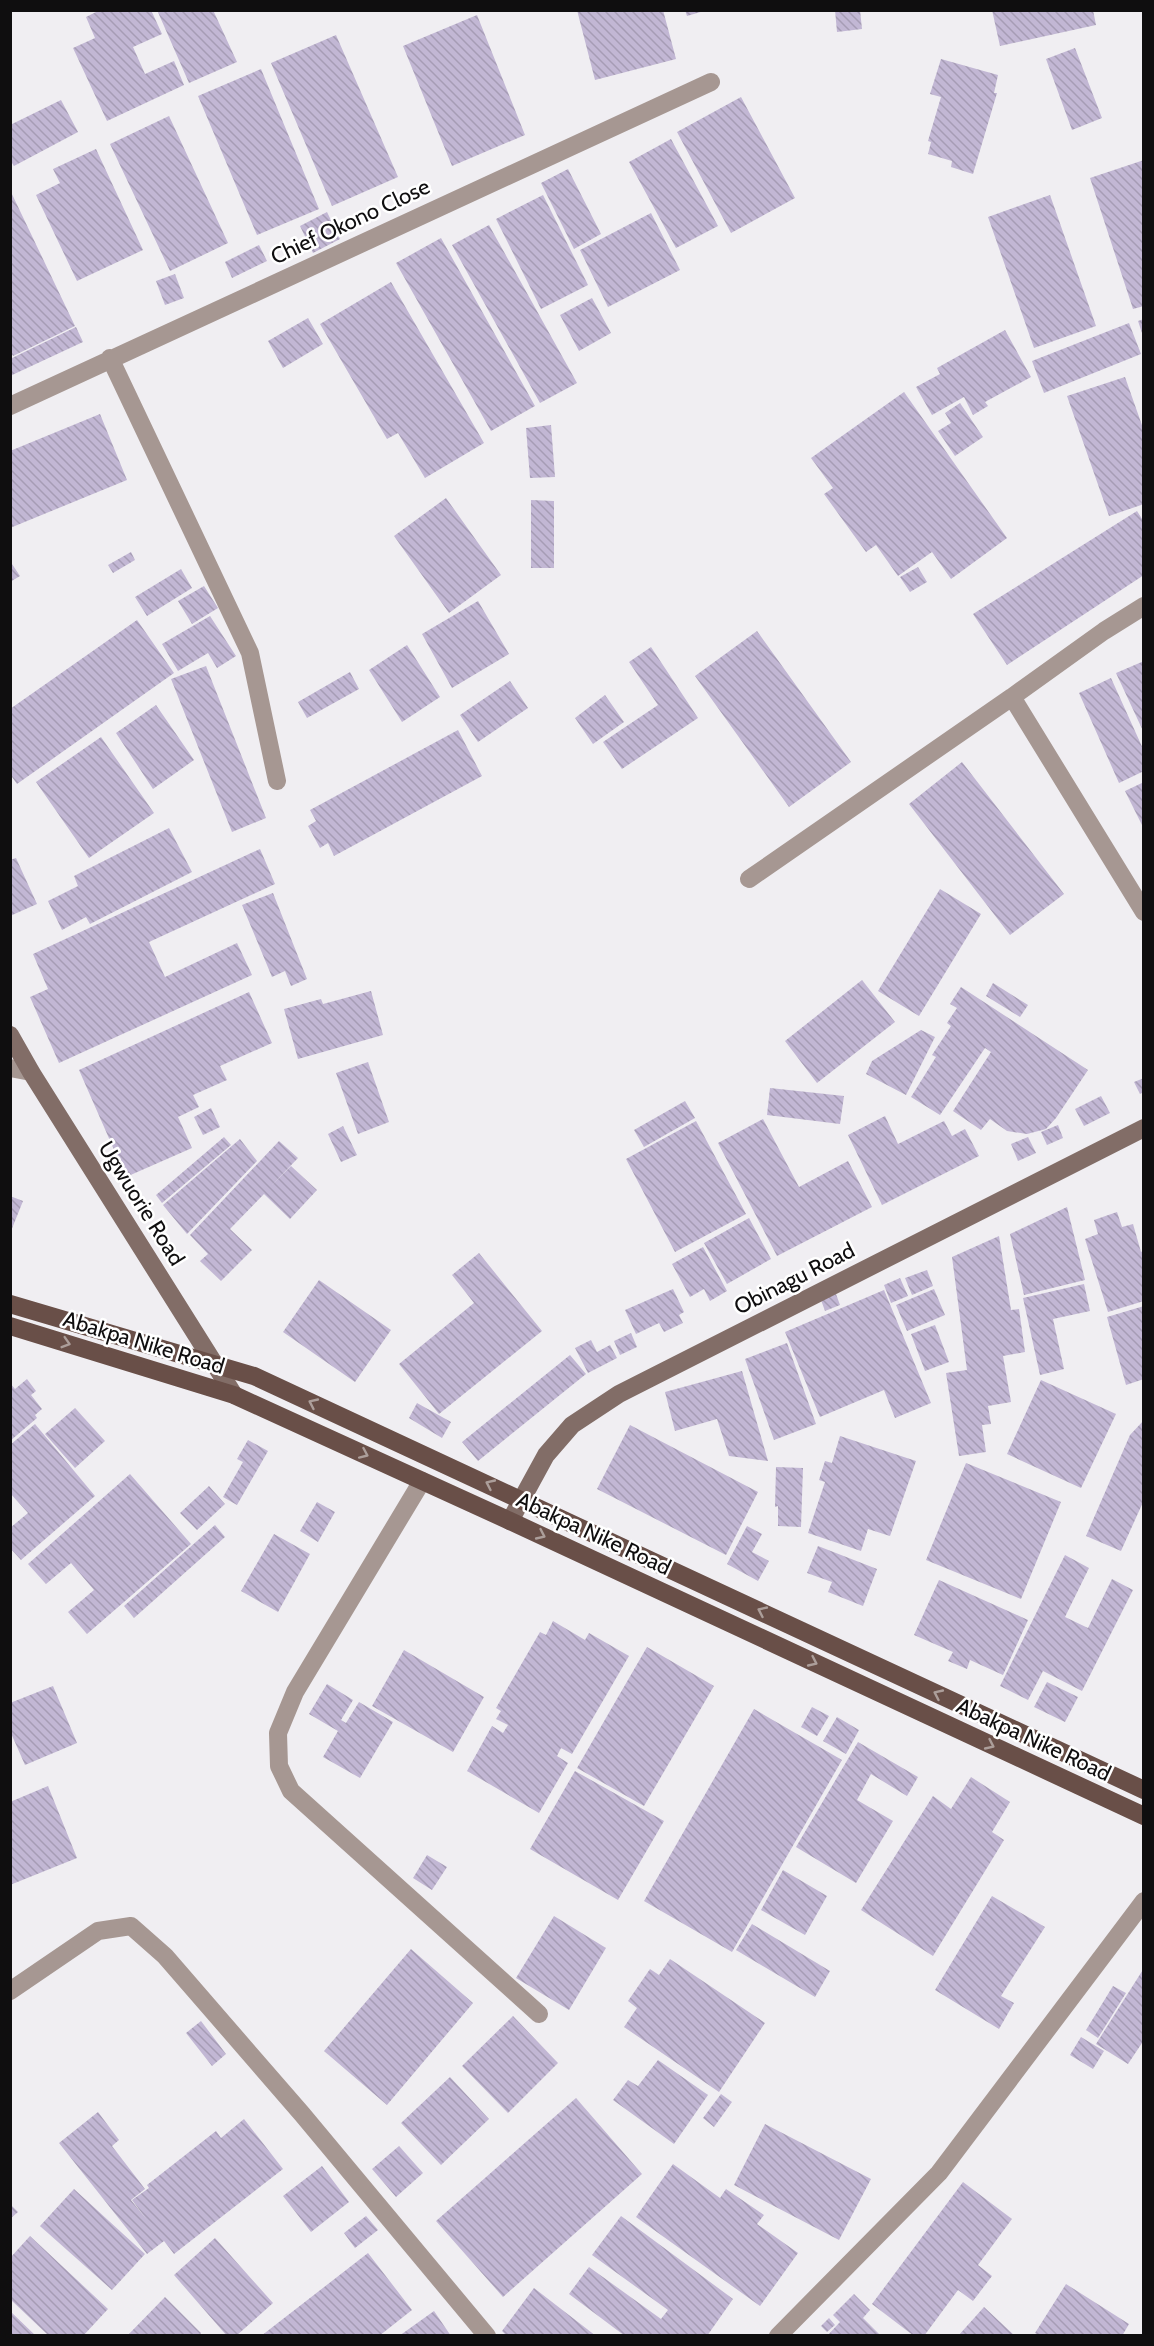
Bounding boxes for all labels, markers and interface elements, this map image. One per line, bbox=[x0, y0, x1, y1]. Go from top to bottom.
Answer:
street label: Chief Okono Close bbox=[266, 173, 434, 270]
street label: Ugwuorie Road bbox=[93, 1136, 191, 1271]
street label: Obinagu Road bbox=[729, 1237, 859, 1320]
street label: Abakpa Nike Road bbox=[60, 1305, 228, 1380]
one-way arrow bbox=[60, 1336, 71, 1348]
one-way arrow bbox=[308, 1398, 319, 1410]
one-way arrow bbox=[358, 1447, 369, 1459]
one-way arrow bbox=[485, 1480, 496, 1492]
street label: Abakpa Nike Road bbox=[512, 1486, 675, 1581]
one-way arrow bbox=[535, 1528, 546, 1540]
one-way arrow bbox=[757, 1607, 768, 1619]
one-way arrow bbox=[807, 1655, 818, 1667]
one-way arrow bbox=[934, 1689, 945, 1701]
street label: Abakpa Nike Road bbox=[952, 1692, 1115, 1787]
one-way arrow bbox=[983, 1737, 994, 1749]

